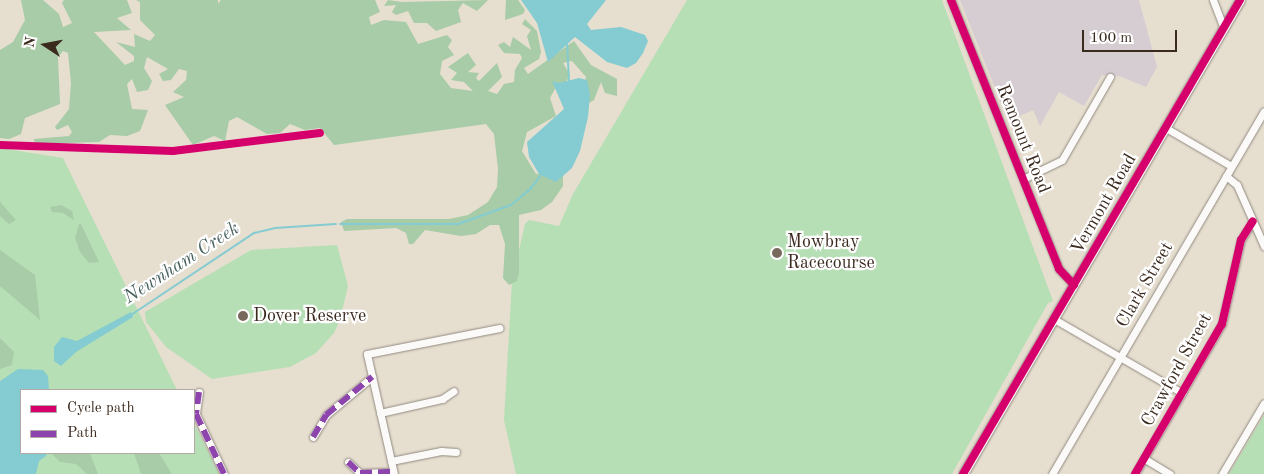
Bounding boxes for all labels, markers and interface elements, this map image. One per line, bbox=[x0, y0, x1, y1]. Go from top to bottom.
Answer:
north arrow bbox=[20, 20, 70, 70]
scale bar bbox=[1084, 20, 1179, 52]
text: 100 m bbox=[1090, 31, 1132, 46]
text: N bbox=[22, 36, 38, 49]
street label: Remount Road bbox=[991, 82, 1055, 196]
street label: Vermont Road bbox=[1067, 150, 1141, 258]
water label: Newnham Creek bbox=[120, 218, 244, 310]
place label: Mowbray Racecourse bbox=[787, 232, 875, 274]
street label: Clark Street bbox=[1112, 238, 1178, 332]
marker: Mowbray Racecourse bbox=[771, 247, 783, 259]
place label: Dover Reserve bbox=[253, 305, 366, 327]
marker: Dover Reserve bbox=[237, 310, 249, 322]
street label: Crawford Street bbox=[1137, 310, 1217, 430]
legend bbox=[20, 389, 195, 454]
text: Cycle path bbox=[67, 401, 135, 416]
text: Path bbox=[67, 426, 97, 441]

